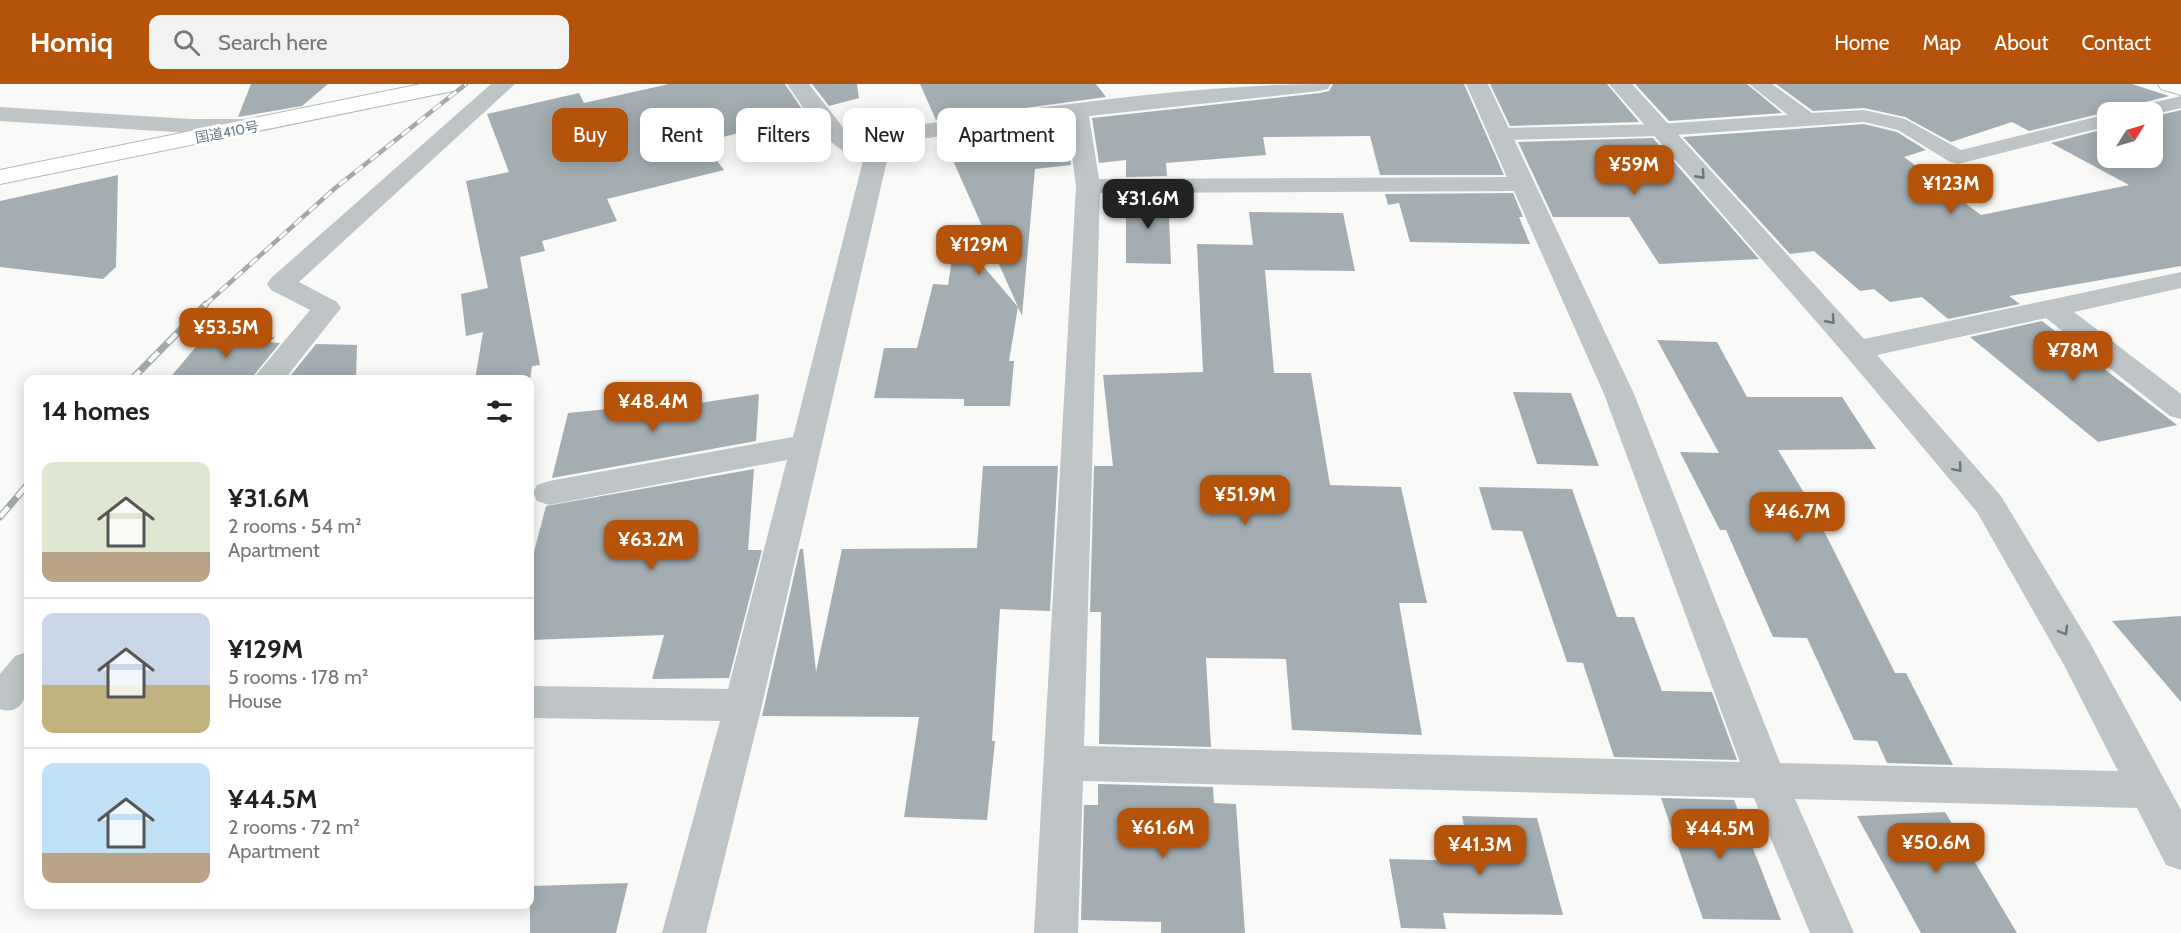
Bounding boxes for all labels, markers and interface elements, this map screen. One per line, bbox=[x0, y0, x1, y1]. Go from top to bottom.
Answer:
search box bbox=[149, 15, 569, 69]
text: Homiq bbox=[30, 25, 113, 59]
icon: search bbox=[170, 26, 203, 59]
text: Search here bbox=[218, 29, 327, 56]
text: Home bbox=[1834, 30, 1890, 55]
text: Map bbox=[1923, 30, 1961, 55]
text: About bbox=[1994, 30, 2048, 55]
text: Contact bbox=[2081, 30, 2151, 55]
north arrow bbox=[2097, 102, 2163, 168]
map controls bbox=[2097, 102, 2163, 168]
chip: Buy bbox=[552, 108, 628, 162]
chip: Rent bbox=[640, 108, 724, 162]
chip: Filters bbox=[736, 108, 831, 162]
chip: New bbox=[843, 108, 925, 162]
chip: Apartment bbox=[937, 108, 1076, 162]
street label: 国道410号 bbox=[194, 117, 260, 147]
pin: ¥59M bbox=[1598, 145, 1670, 196]
text: ¥59M bbox=[1609, 152, 1659, 176]
pin: ¥123M bbox=[1909, 164, 1993, 215]
one-way arrow bbox=[1694, 168, 1705, 179]
text: ¥123M bbox=[1922, 171, 1980, 195]
pin: ¥31.6M bbox=[1099, 179, 1197, 230]
text: ¥31.6M bbox=[1117, 186, 1179, 210]
pin: ¥129M bbox=[937, 225, 1021, 276]
text: ¥129M bbox=[950, 232, 1008, 256]
pin: ¥53.5M bbox=[177, 308, 275, 359]
one-way arrow bbox=[1824, 313, 1835, 324]
text: ¥53.5M bbox=[193, 315, 259, 339]
pin: ¥78M bbox=[2037, 331, 2109, 382]
text: ¥78M bbox=[2047, 338, 2099, 362]
pin: ¥48.4M bbox=[604, 382, 702, 433]
text: ¥48.4M bbox=[618, 389, 688, 413]
text: 14 homes bbox=[42, 395, 150, 427]
icon: filters bbox=[483, 395, 516, 428]
one-way arrow bbox=[1951, 461, 1962, 472]
pin: ¥51.9M bbox=[1196, 475, 1294, 526]
text: ¥31.6M bbox=[228, 482, 309, 514]
text: ¥51.9M bbox=[1214, 482, 1276, 506]
icon: home bbox=[90, 486, 162, 558]
pin: ¥46.7M bbox=[1748, 492, 1846, 543]
text: ¥46.7M bbox=[1764, 499, 1830, 523]
text: 2 rooms · 54 m² bbox=[228, 514, 362, 538]
pin: ¥63.2M bbox=[602, 520, 700, 571]
text: ¥63.2M bbox=[618, 527, 684, 551]
text: Apartment bbox=[228, 538, 320, 562]
one-way arrow bbox=[2056, 625, 2068, 635]
text: ¥129M bbox=[228, 633, 303, 665]
icon: home bbox=[90, 637, 162, 709]
text: 5 rooms · 178 m² bbox=[228, 665, 368, 689]
text: House bbox=[228, 689, 282, 713]
text: ¥44.5M bbox=[228, 783, 317, 815]
icon: home bbox=[90, 787, 162, 859]
pin: ¥61.6M bbox=[1114, 808, 1212, 859]
pin: ¥44.5M bbox=[1671, 809, 1769, 860]
text: 2 rooms · 72 m² bbox=[228, 815, 360, 839]
text: ¥61.6M bbox=[1131, 815, 1195, 839]
text: ¥44.5M bbox=[1686, 816, 1754, 840]
pin: ¥50.6M bbox=[1887, 823, 1985, 874]
pin: ¥41.3M bbox=[1431, 825, 1529, 876]
text: ¥50.6M bbox=[1901, 830, 1971, 854]
text: ¥41.3M bbox=[1448, 832, 1512, 856]
text: Apartment bbox=[228, 839, 320, 863]

